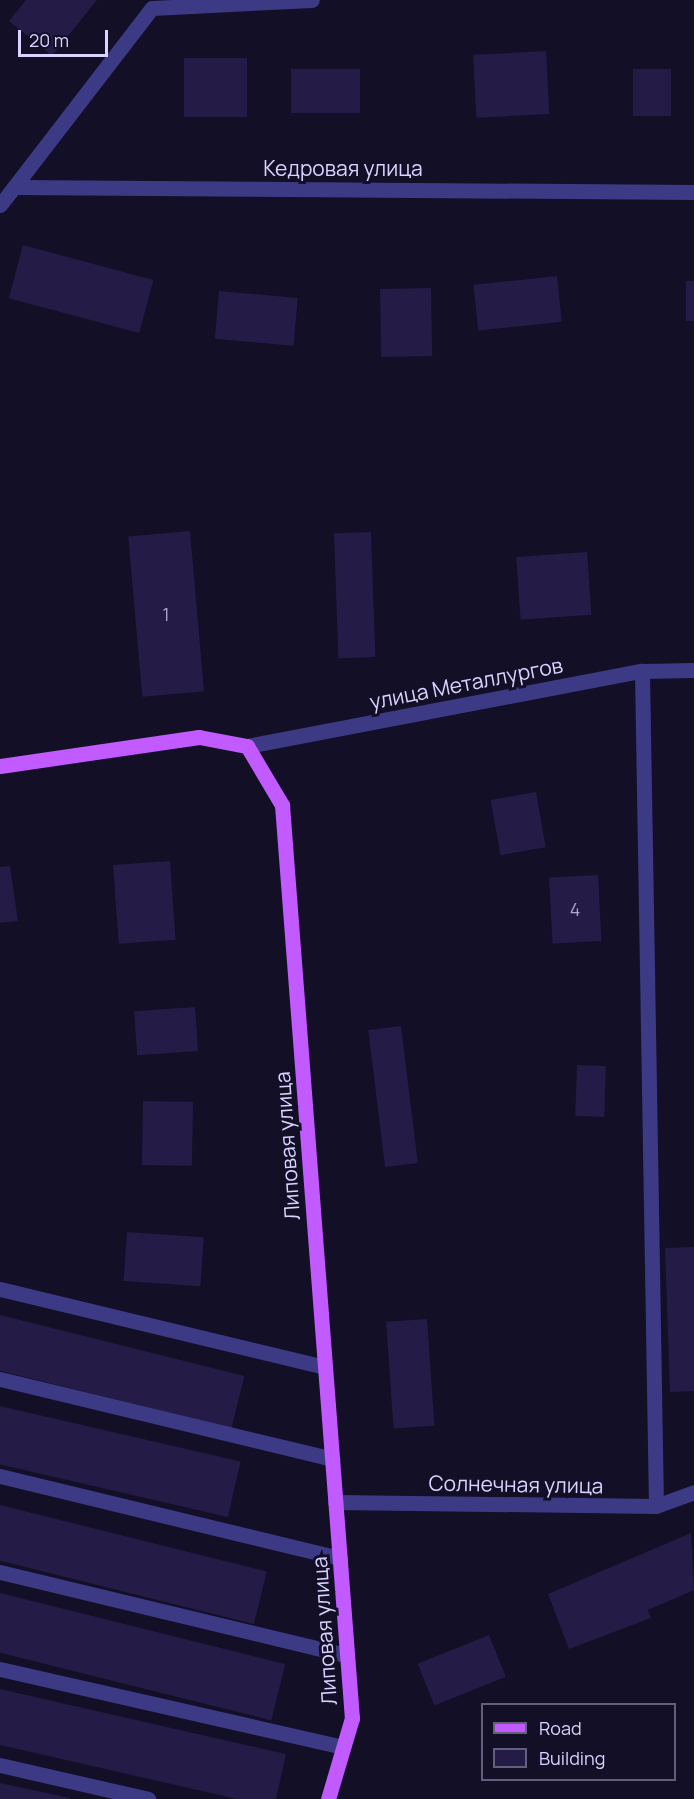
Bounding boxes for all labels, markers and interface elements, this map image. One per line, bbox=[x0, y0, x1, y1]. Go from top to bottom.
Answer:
scale bar bbox=[21, 18, 111, 56]
text: 20 m bbox=[29, 28, 69, 52]
street label: Кедровая улица bbox=[263, 155, 423, 181]
house number: 1 bbox=[162, 603, 170, 625]
street label: улица Металлургов bbox=[367, 652, 565, 714]
house number: 4 bbox=[570, 898, 580, 920]
street label: Липовая улица bbox=[269, 1071, 305, 1221]
street label: Солнечная улица bbox=[428, 1470, 604, 1498]
street label: Липовая улица bbox=[306, 1556, 342, 1706]
legend bbox=[481, 1703, 676, 1781]
text: Road bbox=[539, 1716, 582, 1740]
text: Building bbox=[539, 1746, 605, 1770]

